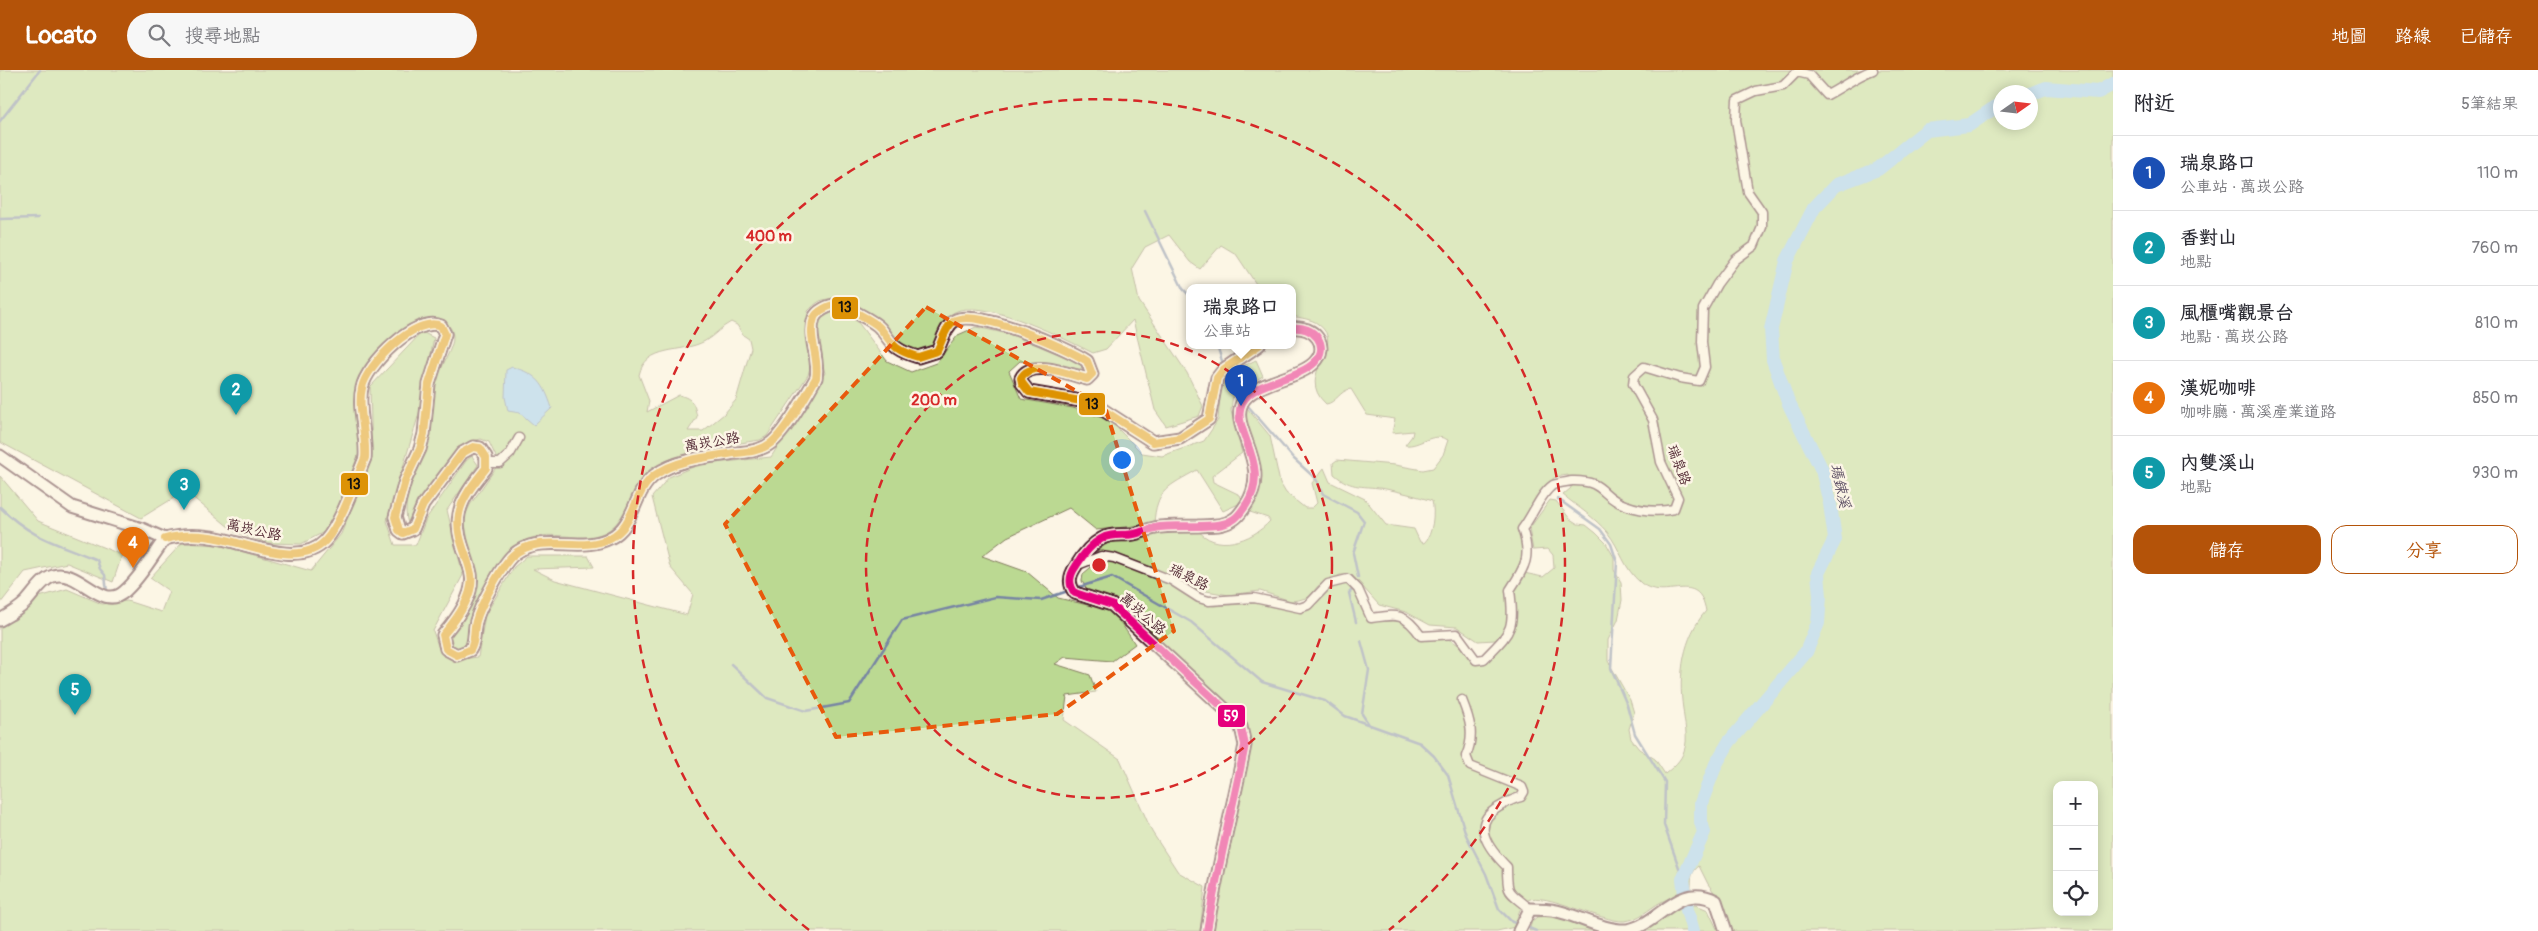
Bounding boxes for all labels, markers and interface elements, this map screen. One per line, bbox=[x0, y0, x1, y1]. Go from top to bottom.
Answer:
search box bbox=[127, 13, 477, 58]
text: Locato bbox=[25, 21, 97, 50]
icon: search bbox=[145, 21, 173, 49]
text: 搜尋地點 bbox=[185, 24, 261, 48]
text: 地圖 bbox=[2331, 25, 2367, 48]
text: 路線 bbox=[2395, 25, 2431, 48]
text: 已儲存 bbox=[2459, 25, 2513, 48]
north arrow bbox=[1993, 85, 2038, 130]
text: 附近 bbox=[2133, 90, 2175, 117]
text: 5筆結果 bbox=[2461, 94, 2518, 114]
text: 瑞泉路口 bbox=[2180, 151, 2256, 175]
text: 1 bbox=[2146, 163, 2152, 183]
text: 110 m bbox=[2477, 163, 2518, 183]
text: 公車站 · 萬崁公路 bbox=[2180, 177, 2304, 197]
text: 香對山 bbox=[2180, 226, 2237, 250]
text: 400 m bbox=[746, 227, 792, 246]
text: 2 bbox=[2145, 238, 2153, 258]
text: 760 m bbox=[2472, 238, 2518, 258]
text: 地點 bbox=[2180, 252, 2212, 272]
popup bbox=[1186, 284, 1296, 349]
text: 瑞泉路口 bbox=[1203, 295, 1279, 319]
line badge: 13 bbox=[831, 296, 859, 320]
text: 13 bbox=[838, 299, 852, 316]
text: 風櫃嘴觀景台 bbox=[2180, 301, 2294, 325]
text: 3 bbox=[2145, 313, 2153, 333]
text: 810 m bbox=[2475, 313, 2518, 333]
text: 公車站 bbox=[1203, 321, 1251, 341]
text: 地點 · 萬崁公路 bbox=[2180, 327, 2288, 347]
pin: 1 bbox=[1225, 365, 1257, 406]
pin: 2 bbox=[220, 374, 252, 415]
text: 漢妮咖啡 bbox=[2180, 376, 2256, 400]
text: 4 bbox=[2144, 388, 2154, 408]
text: 850 m bbox=[2473, 388, 2518, 408]
text: 200 m bbox=[911, 391, 957, 410]
line badge: 13 bbox=[1078, 392, 1106, 416]
text: 13 bbox=[1085, 396, 1099, 413]
text: 咖啡廳 · 萬溪產業道路 bbox=[2180, 402, 2336, 422]
street label: 萬崁公路 bbox=[683, 429, 741, 455]
street label: 瑞泉路 bbox=[1663, 441, 1694, 488]
your location bbox=[1109, 447, 1135, 473]
text: 內雙溪山 bbox=[2180, 451, 2256, 475]
water label: 瑪鋉溪 bbox=[1826, 462, 1855, 511]
text: 5 bbox=[2145, 463, 2153, 483]
text: 930 m bbox=[2472, 463, 2518, 483]
pin: 3 bbox=[168, 469, 200, 510]
line badge: 13 bbox=[340, 472, 369, 496]
text: 13 bbox=[347, 476, 361, 493]
text: 地點 bbox=[2180, 477, 2212, 497]
street label: 萬崁公路 bbox=[225, 516, 283, 544]
button: 儲存 bbox=[2133, 525, 2321, 574]
button: 分享 bbox=[2331, 525, 2518, 574]
pin: 4 bbox=[117, 527, 149, 568]
centre of rings bbox=[1090, 556, 1108, 574]
street label: 瑞泉路 bbox=[1166, 559, 1212, 594]
street label: 萬崁公路 bbox=[1116, 589, 1170, 639]
pin: 5 bbox=[59, 674, 91, 715]
line badge: 59 bbox=[1217, 704, 1246, 728]
text: 59 bbox=[1224, 708, 1238, 725]
map controls bbox=[2053, 781, 2098, 916]
button: + bbox=[2053, 781, 2098, 826]
button: − bbox=[2053, 826, 2098, 871]
button: locate bbox=[2053, 871, 2098, 916]

